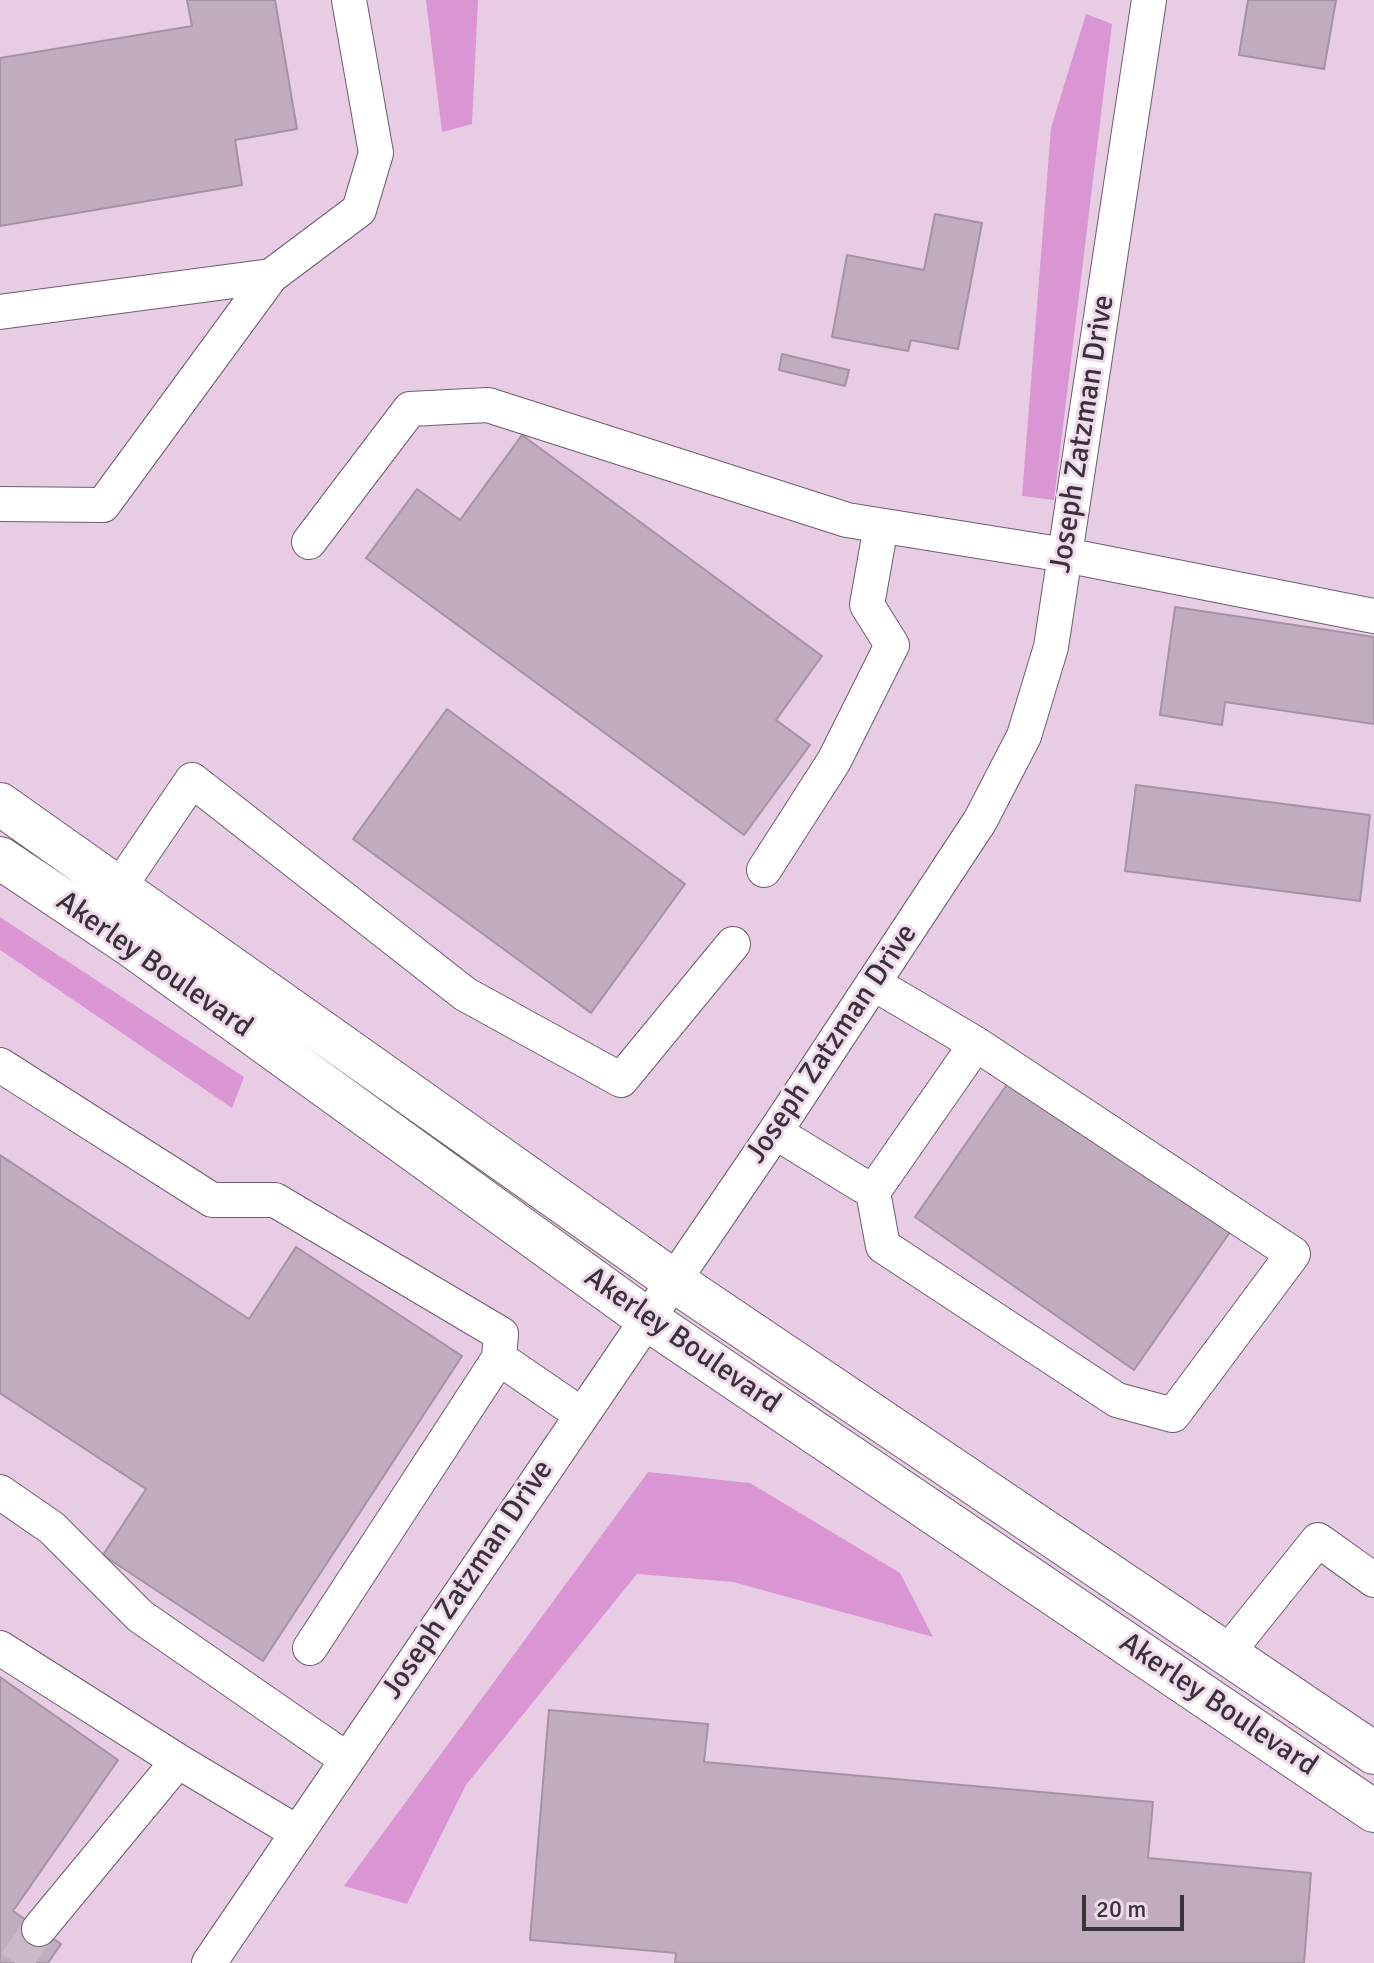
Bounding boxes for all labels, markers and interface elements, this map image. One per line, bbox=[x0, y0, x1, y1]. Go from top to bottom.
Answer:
street label: Joseph Zatzman Drive bbox=[1043, 293, 1123, 575]
street label: Akerley Boulevard bbox=[49, 884, 259, 1046]
street label: Joseph Zatzman Drive bbox=[739, 918, 925, 1170]
street label: Akerley Boulevard bbox=[577, 1260, 787, 1422]
street label: Joseph Zatzman Drive bbox=[375, 1454, 561, 1706]
street label: Akerley Boulevard bbox=[1112, 1625, 1324, 1785]
scale bar bbox=[1086, 1879, 1188, 1929]
text: 20 m bbox=[1096, 1894, 1146, 1924]

